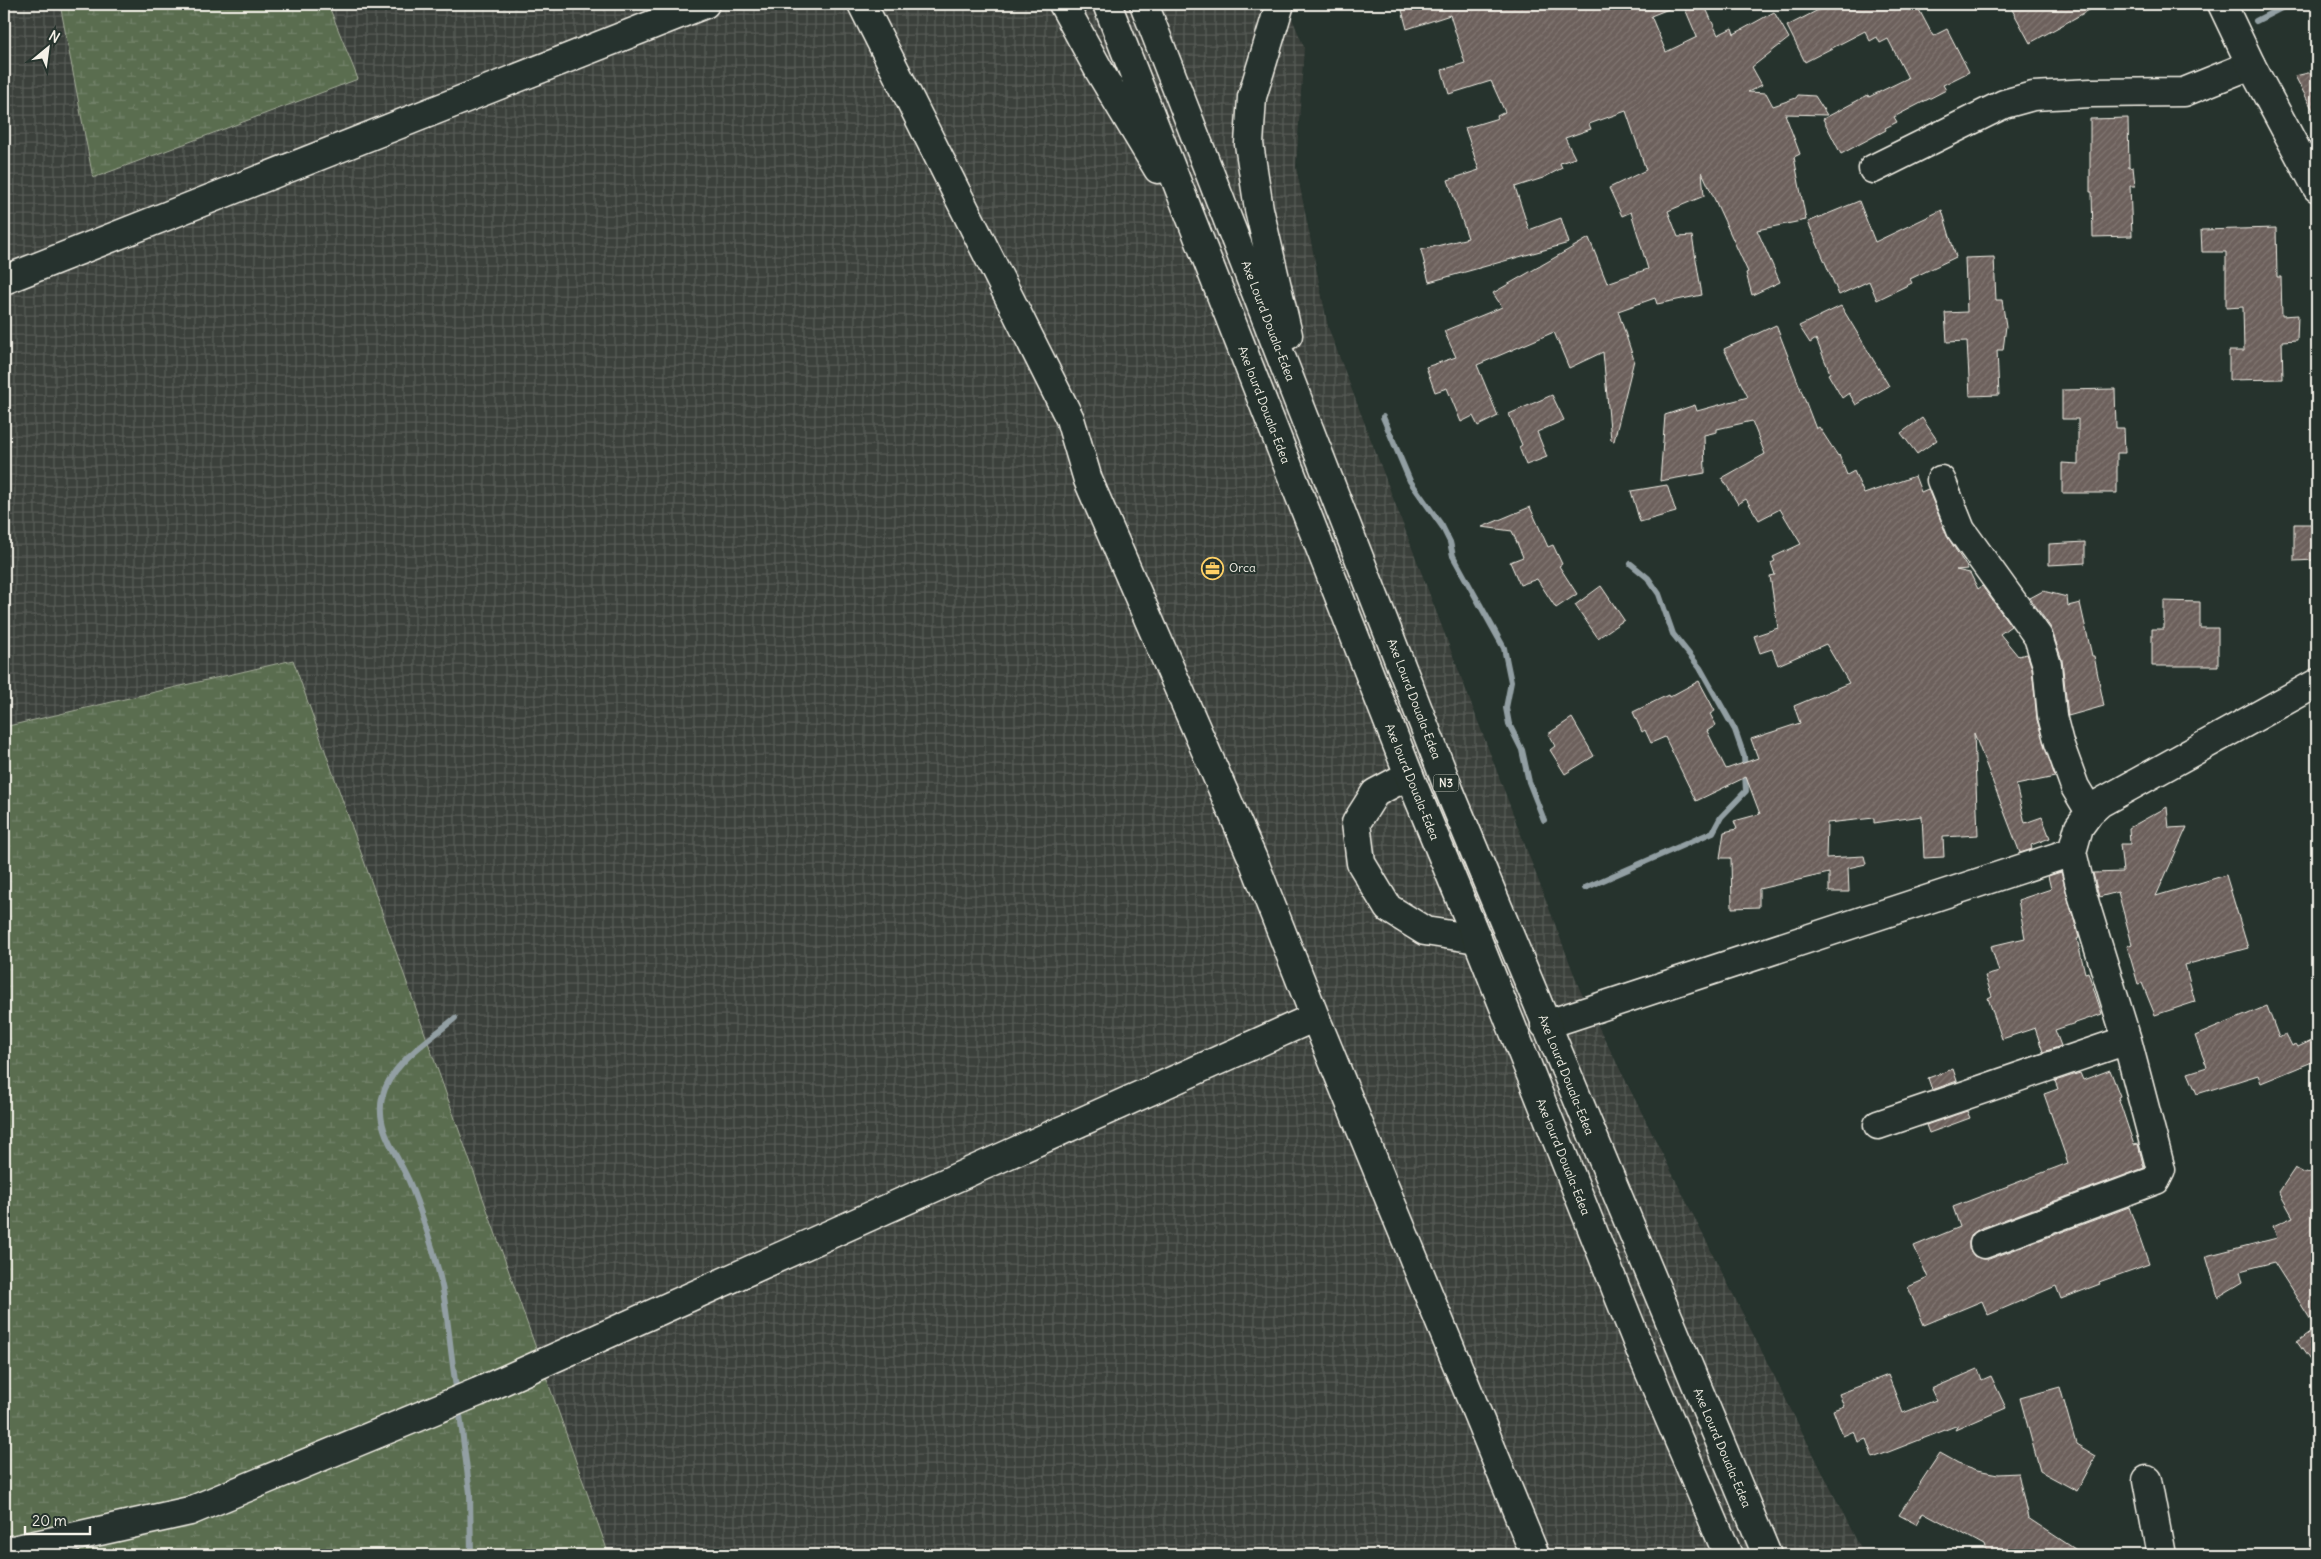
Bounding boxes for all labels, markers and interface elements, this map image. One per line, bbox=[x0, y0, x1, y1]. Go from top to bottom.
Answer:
north arrow bbox=[22, 22, 72, 72]
text: N bbox=[46, 26, 63, 47]
street label: Axe Lourd Douala-Edea bbox=[1239, 258, 1298, 383]
street label: Axe lourd Douala-Edea bbox=[1235, 344, 1294, 466]
office icon: Orca bbox=[1201, 556, 1225, 580]
place label: Orca bbox=[1229, 560, 1256, 575]
street label: Axe Lourd Douala-Edea bbox=[1385, 636, 1444, 761]
street label: Axe lourd Douala-Edea bbox=[1382, 721, 1443, 842]
road number: N3 bbox=[1434, 774, 1458, 791]
street label: Axe Lourd Douala-Edea bbox=[1536, 1013, 1597, 1137]
street label: Axe lourd Douala-Edea bbox=[1533, 1096, 1594, 1217]
street label: Axe Lourd Douala-Edea bbox=[1691, 1386, 1754, 1510]
scale bar bbox=[25, 1504, 90, 1536]
text: 20 m bbox=[32, 1511, 67, 1530]

